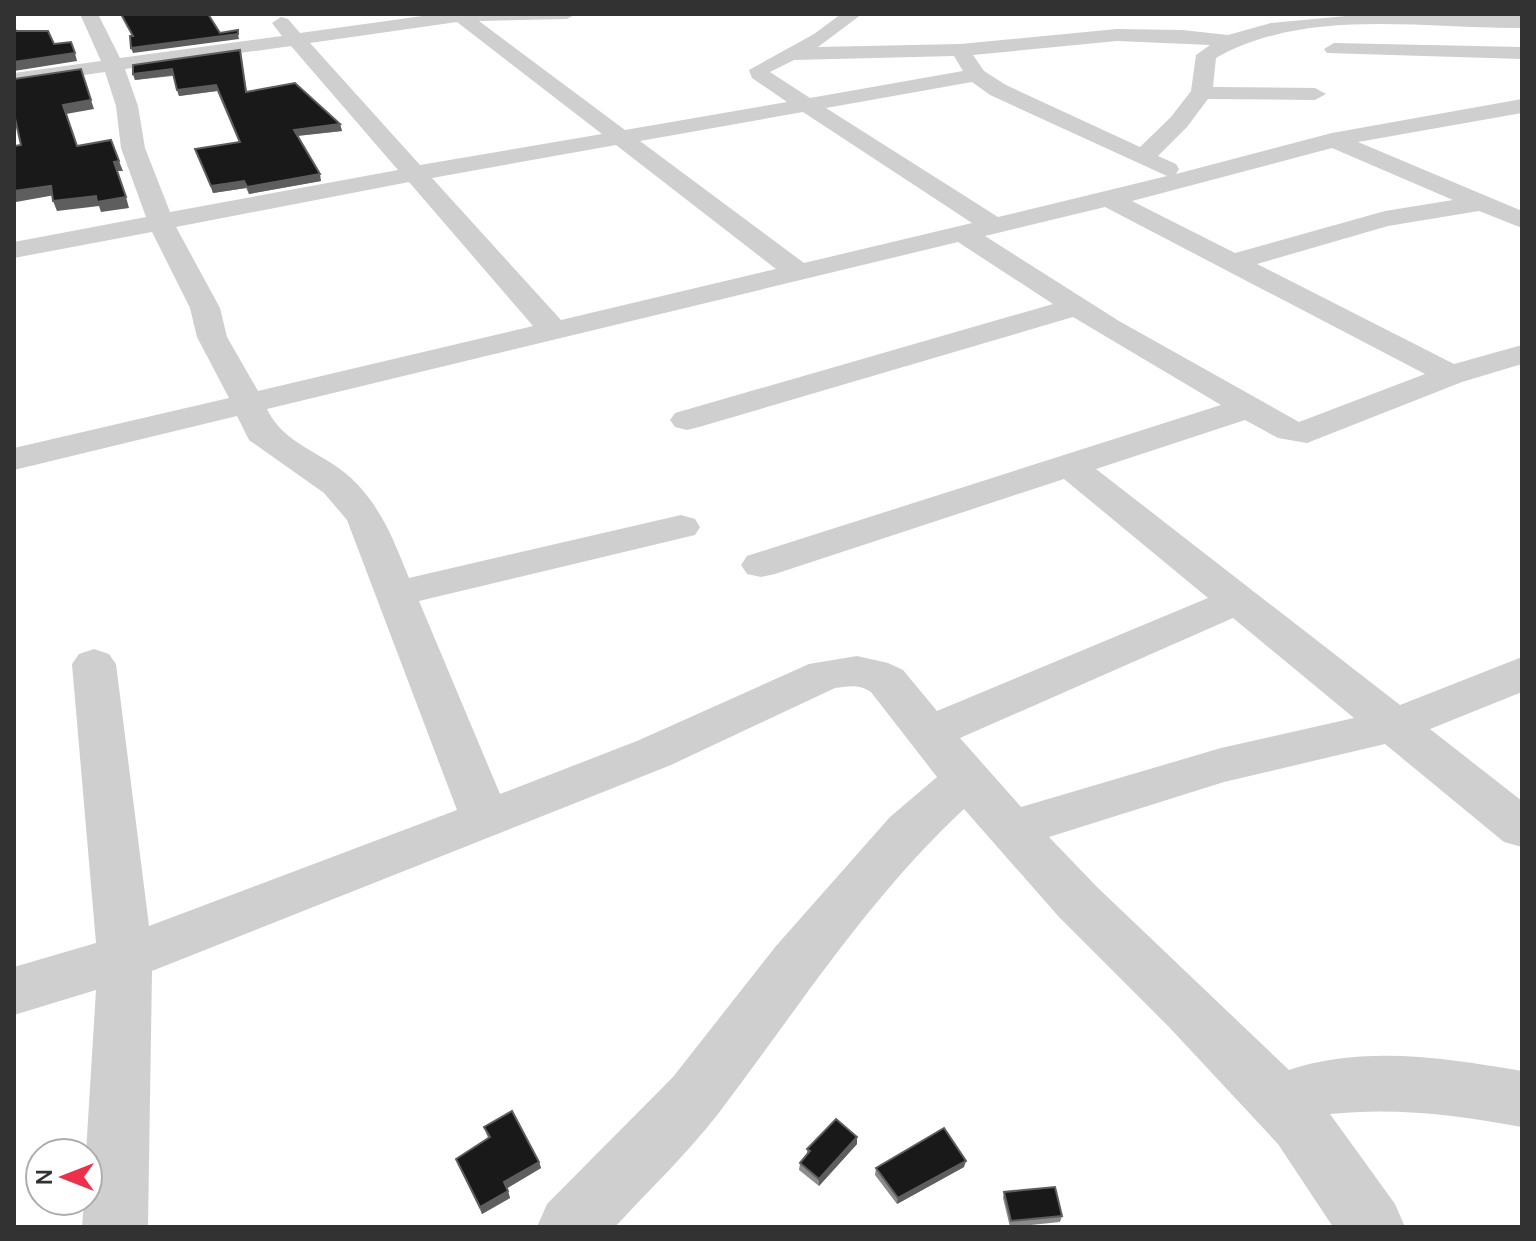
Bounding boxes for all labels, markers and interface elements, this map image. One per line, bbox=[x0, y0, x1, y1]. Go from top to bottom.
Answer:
north arrow bbox=[24, 1137, 104, 1217]
text: N bbox=[29, 1169, 59, 1185]

